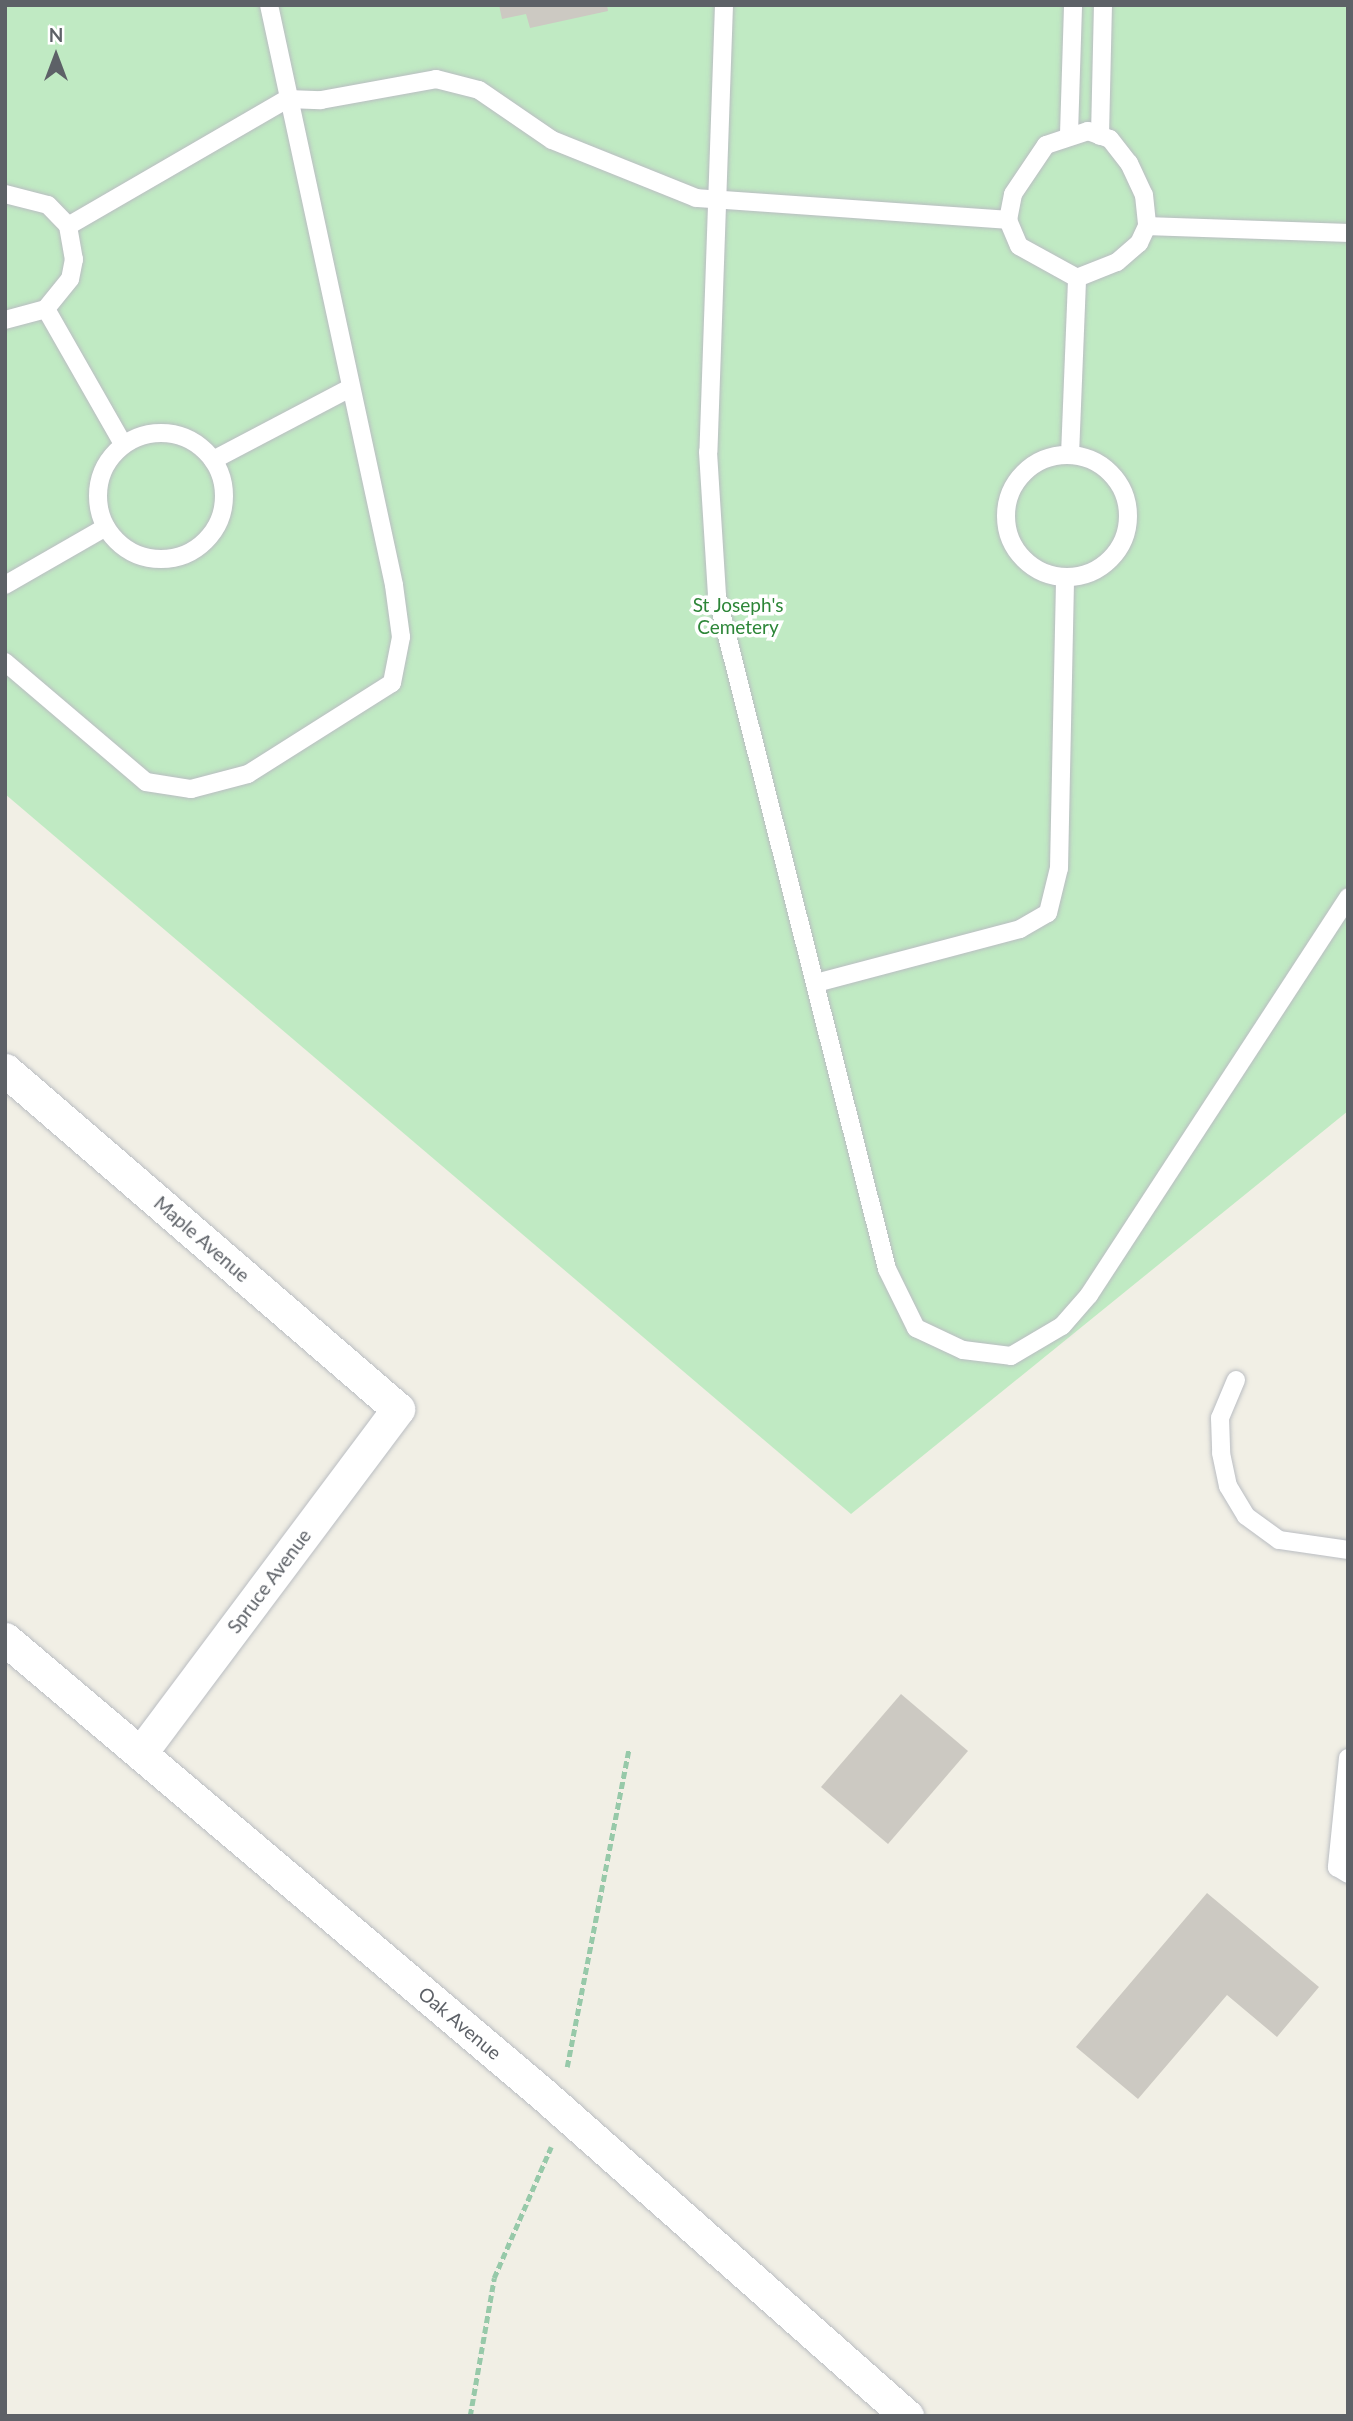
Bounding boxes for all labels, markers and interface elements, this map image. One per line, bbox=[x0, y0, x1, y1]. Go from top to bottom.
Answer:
north arrow bbox=[21, 21, 91, 91]
text: N bbox=[49, 23, 63, 46]
park label: St Joseph's Cemetery bbox=[692, 594, 784, 638]
street label: Maple Avenue bbox=[149, 1191, 255, 1287]
street label: Spruce Avenue bbox=[222, 1524, 316, 1638]
street label: Oak Avenue bbox=[414, 1982, 506, 2064]

